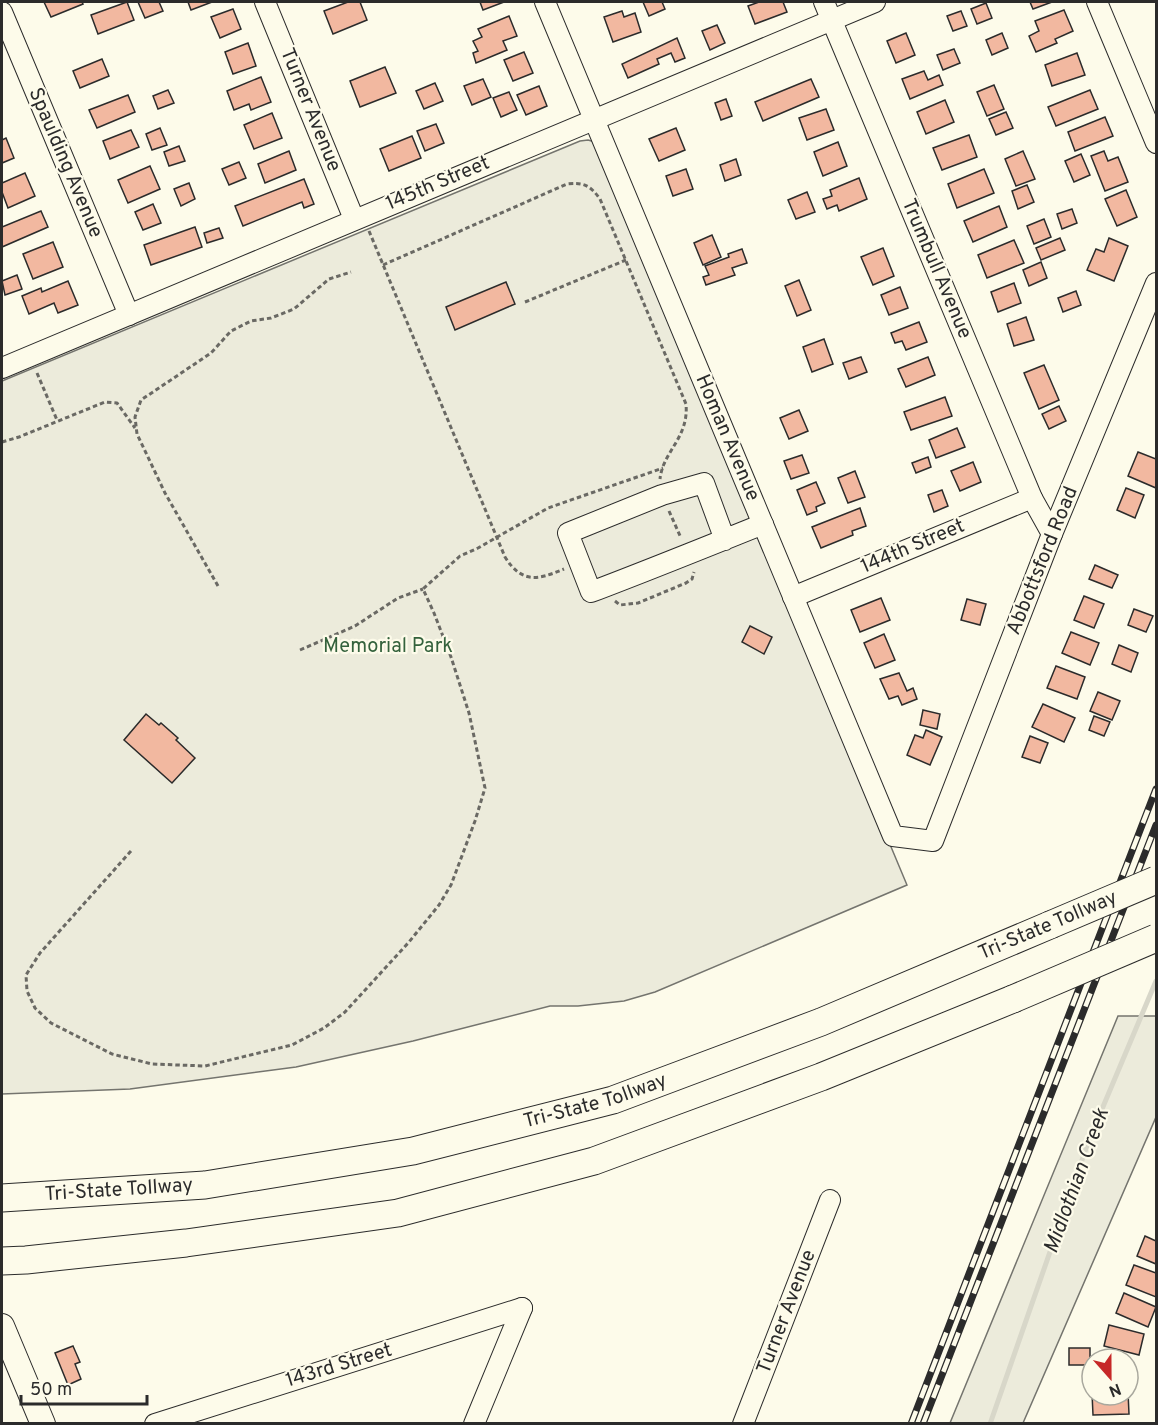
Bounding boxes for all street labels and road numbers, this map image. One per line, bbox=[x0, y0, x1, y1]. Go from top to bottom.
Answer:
street label: Turner Avenue bbox=[273, 44, 347, 176]
street label: Spaulding Avenue bbox=[22, 84, 108, 242]
street label: 145th Street bbox=[382, 151, 494, 217]
street label: Trumbull Avenue bbox=[895, 195, 977, 343]
street label: Homan Avenue bbox=[689, 371, 765, 505]
street label: Abbottsford Road bbox=[1001, 483, 1085, 639]
street label: 144th Street bbox=[857, 514, 969, 580]
street label: Tri-State Tollway bbox=[975, 885, 1121, 967]
street label: Tri-State Tollway bbox=[521, 1068, 671, 1135]
street label: Tri-State Tollway bbox=[44, 1173, 194, 1208]
street label: Turner Avenue bbox=[751, 1246, 823, 1378]
street label: 143rd Street bbox=[283, 1338, 395, 1394]

